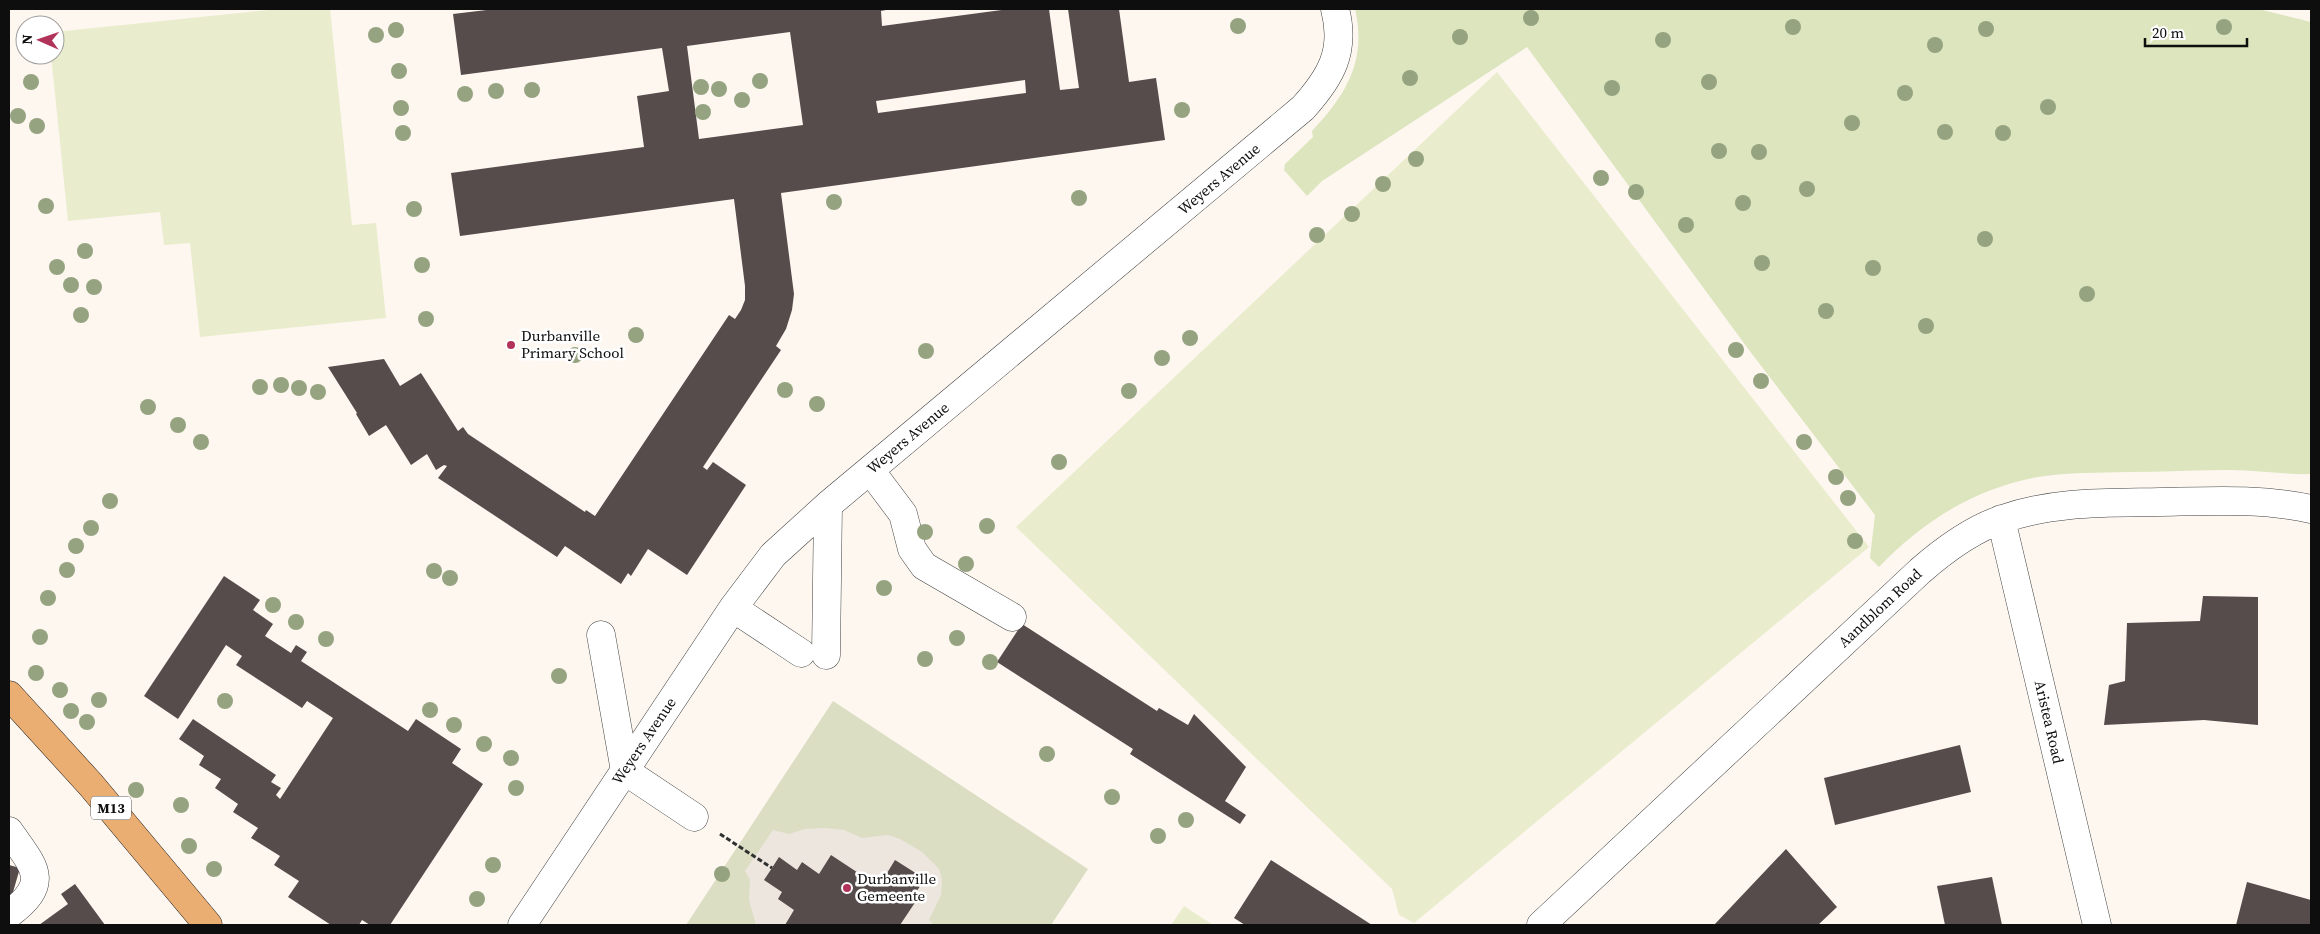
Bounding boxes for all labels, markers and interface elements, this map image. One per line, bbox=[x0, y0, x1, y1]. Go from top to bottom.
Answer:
north arrow bbox=[15, 15, 65, 65]
scale bar bbox=[2145, 15, 2248, 47]
text: 20 m bbox=[2152, 22, 2184, 43]
text: N bbox=[17, 34, 37, 45]
street label: Weyers Avenue bbox=[1173, 138, 1265, 219]
place label: Durbanville Primary School bbox=[521, 325, 624, 363]
marker: Durbanville Primary School bbox=[505, 339, 517, 351]
street label: Weyers Avenue bbox=[862, 397, 954, 478]
street label: Aandblom Road bbox=[1833, 563, 1926, 652]
street label: Aristea Road bbox=[2030, 678, 2069, 766]
street label: Weyers Avenue bbox=[607, 693, 681, 789]
road number: M13 bbox=[91, 796, 131, 820]
place label: Durbanville Gemeente bbox=[857, 868, 936, 906]
marker: Durbanville Gemeente bbox=[841, 882, 853, 894]

